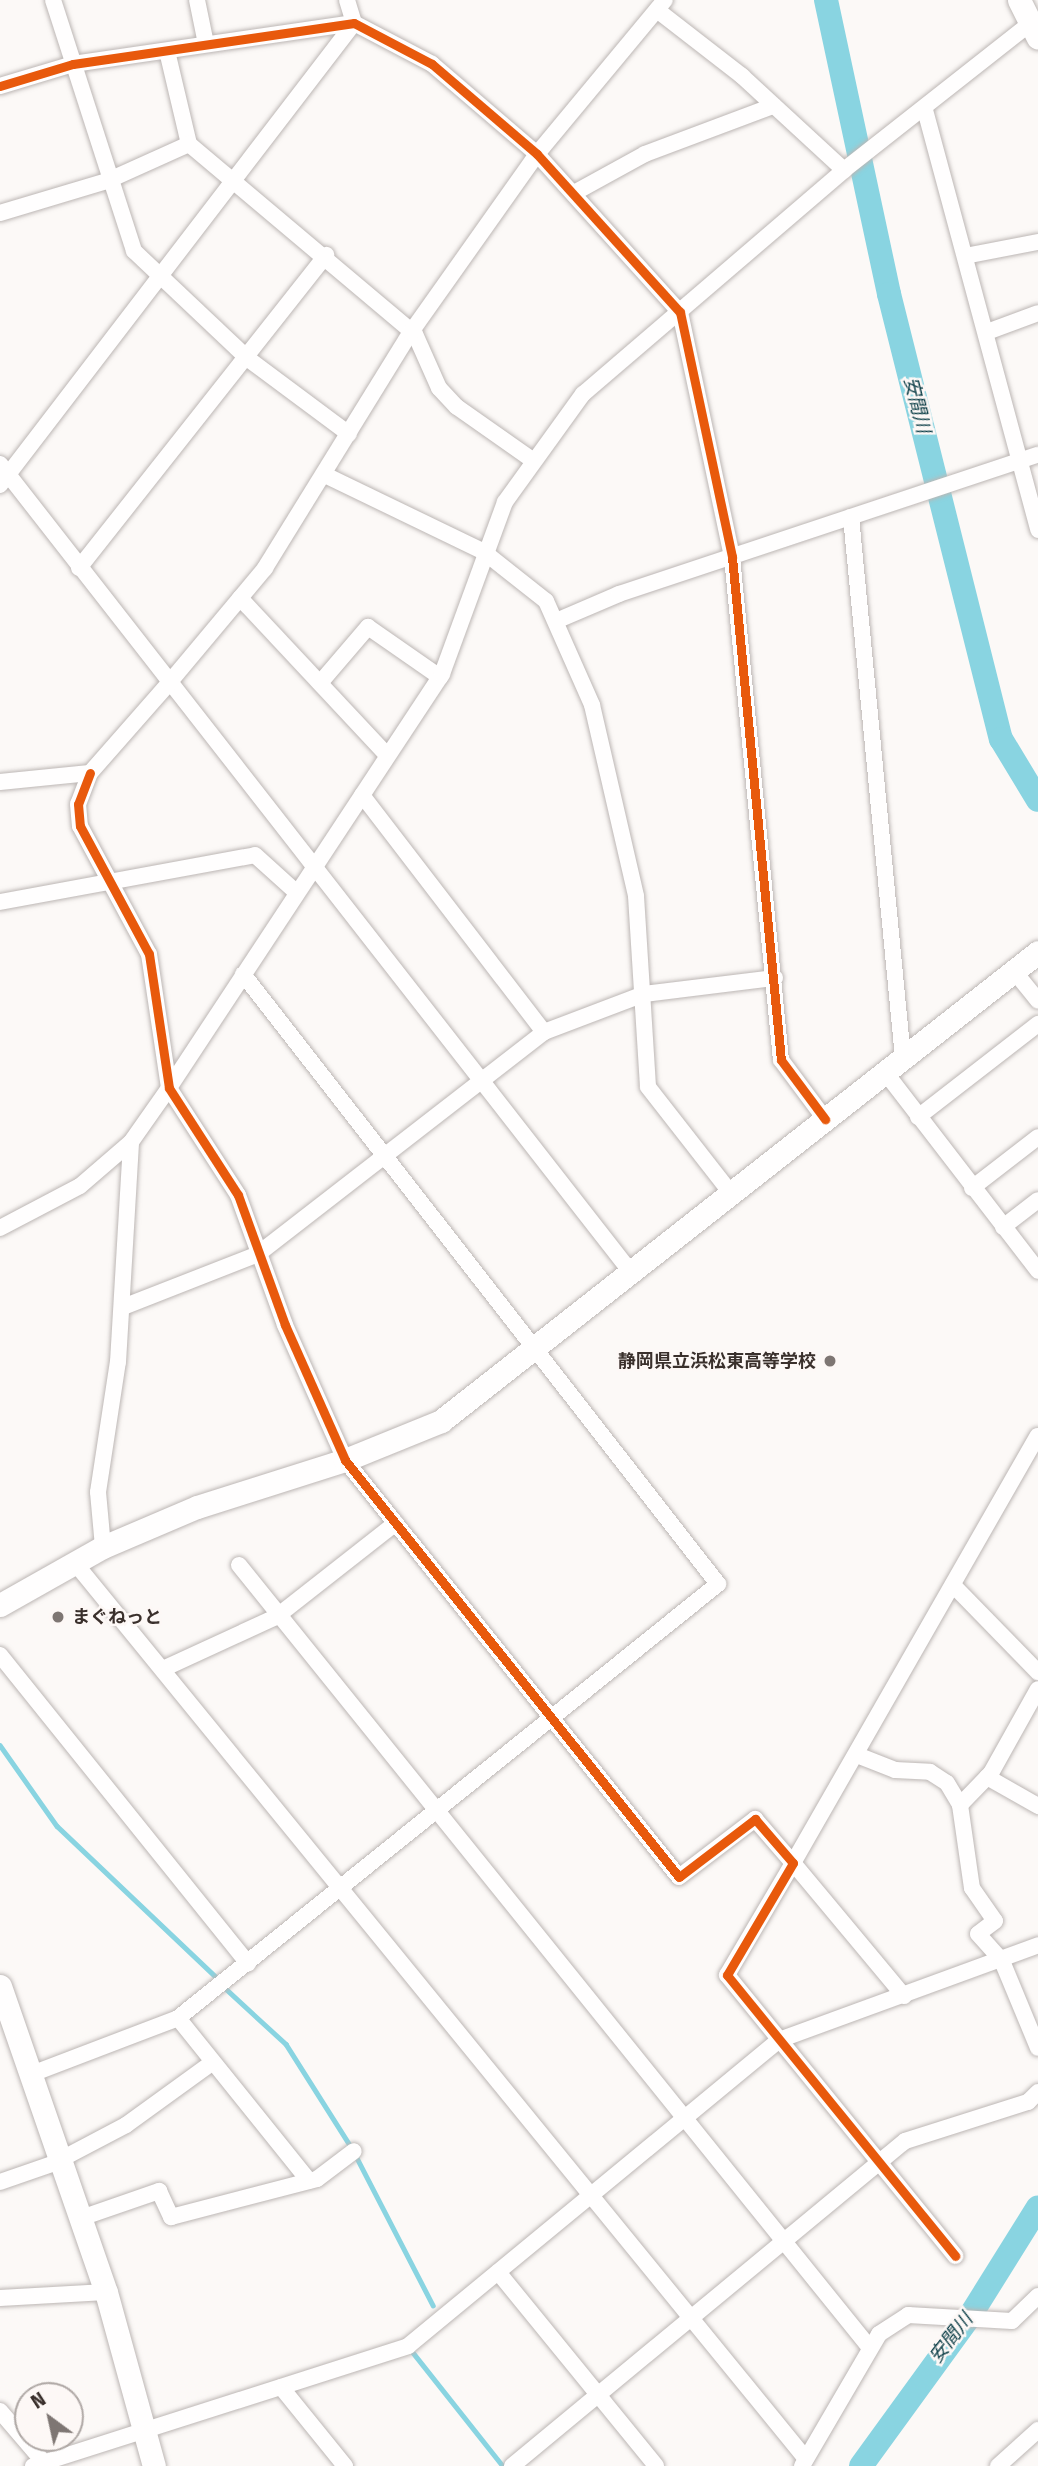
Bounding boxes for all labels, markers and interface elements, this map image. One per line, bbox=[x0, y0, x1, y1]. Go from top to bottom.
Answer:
water label: 安間川 bbox=[899, 375, 935, 435]
place label: 静岡県立浜松東高等学校 bbox=[618, 1350, 816, 1372]
marker: 静岡県立浜松東高等学校 bbox=[822, 1353, 838, 1369]
place label: まぐねっと bbox=[72, 1606, 162, 1628]
marker: まぐねっと bbox=[50, 1609, 66, 1625]
water label: 安間川 bbox=[924, 2309, 978, 2367]
north arrow bbox=[14, 2382, 84, 2452]
text: N bbox=[27, 2388, 50, 2414]

